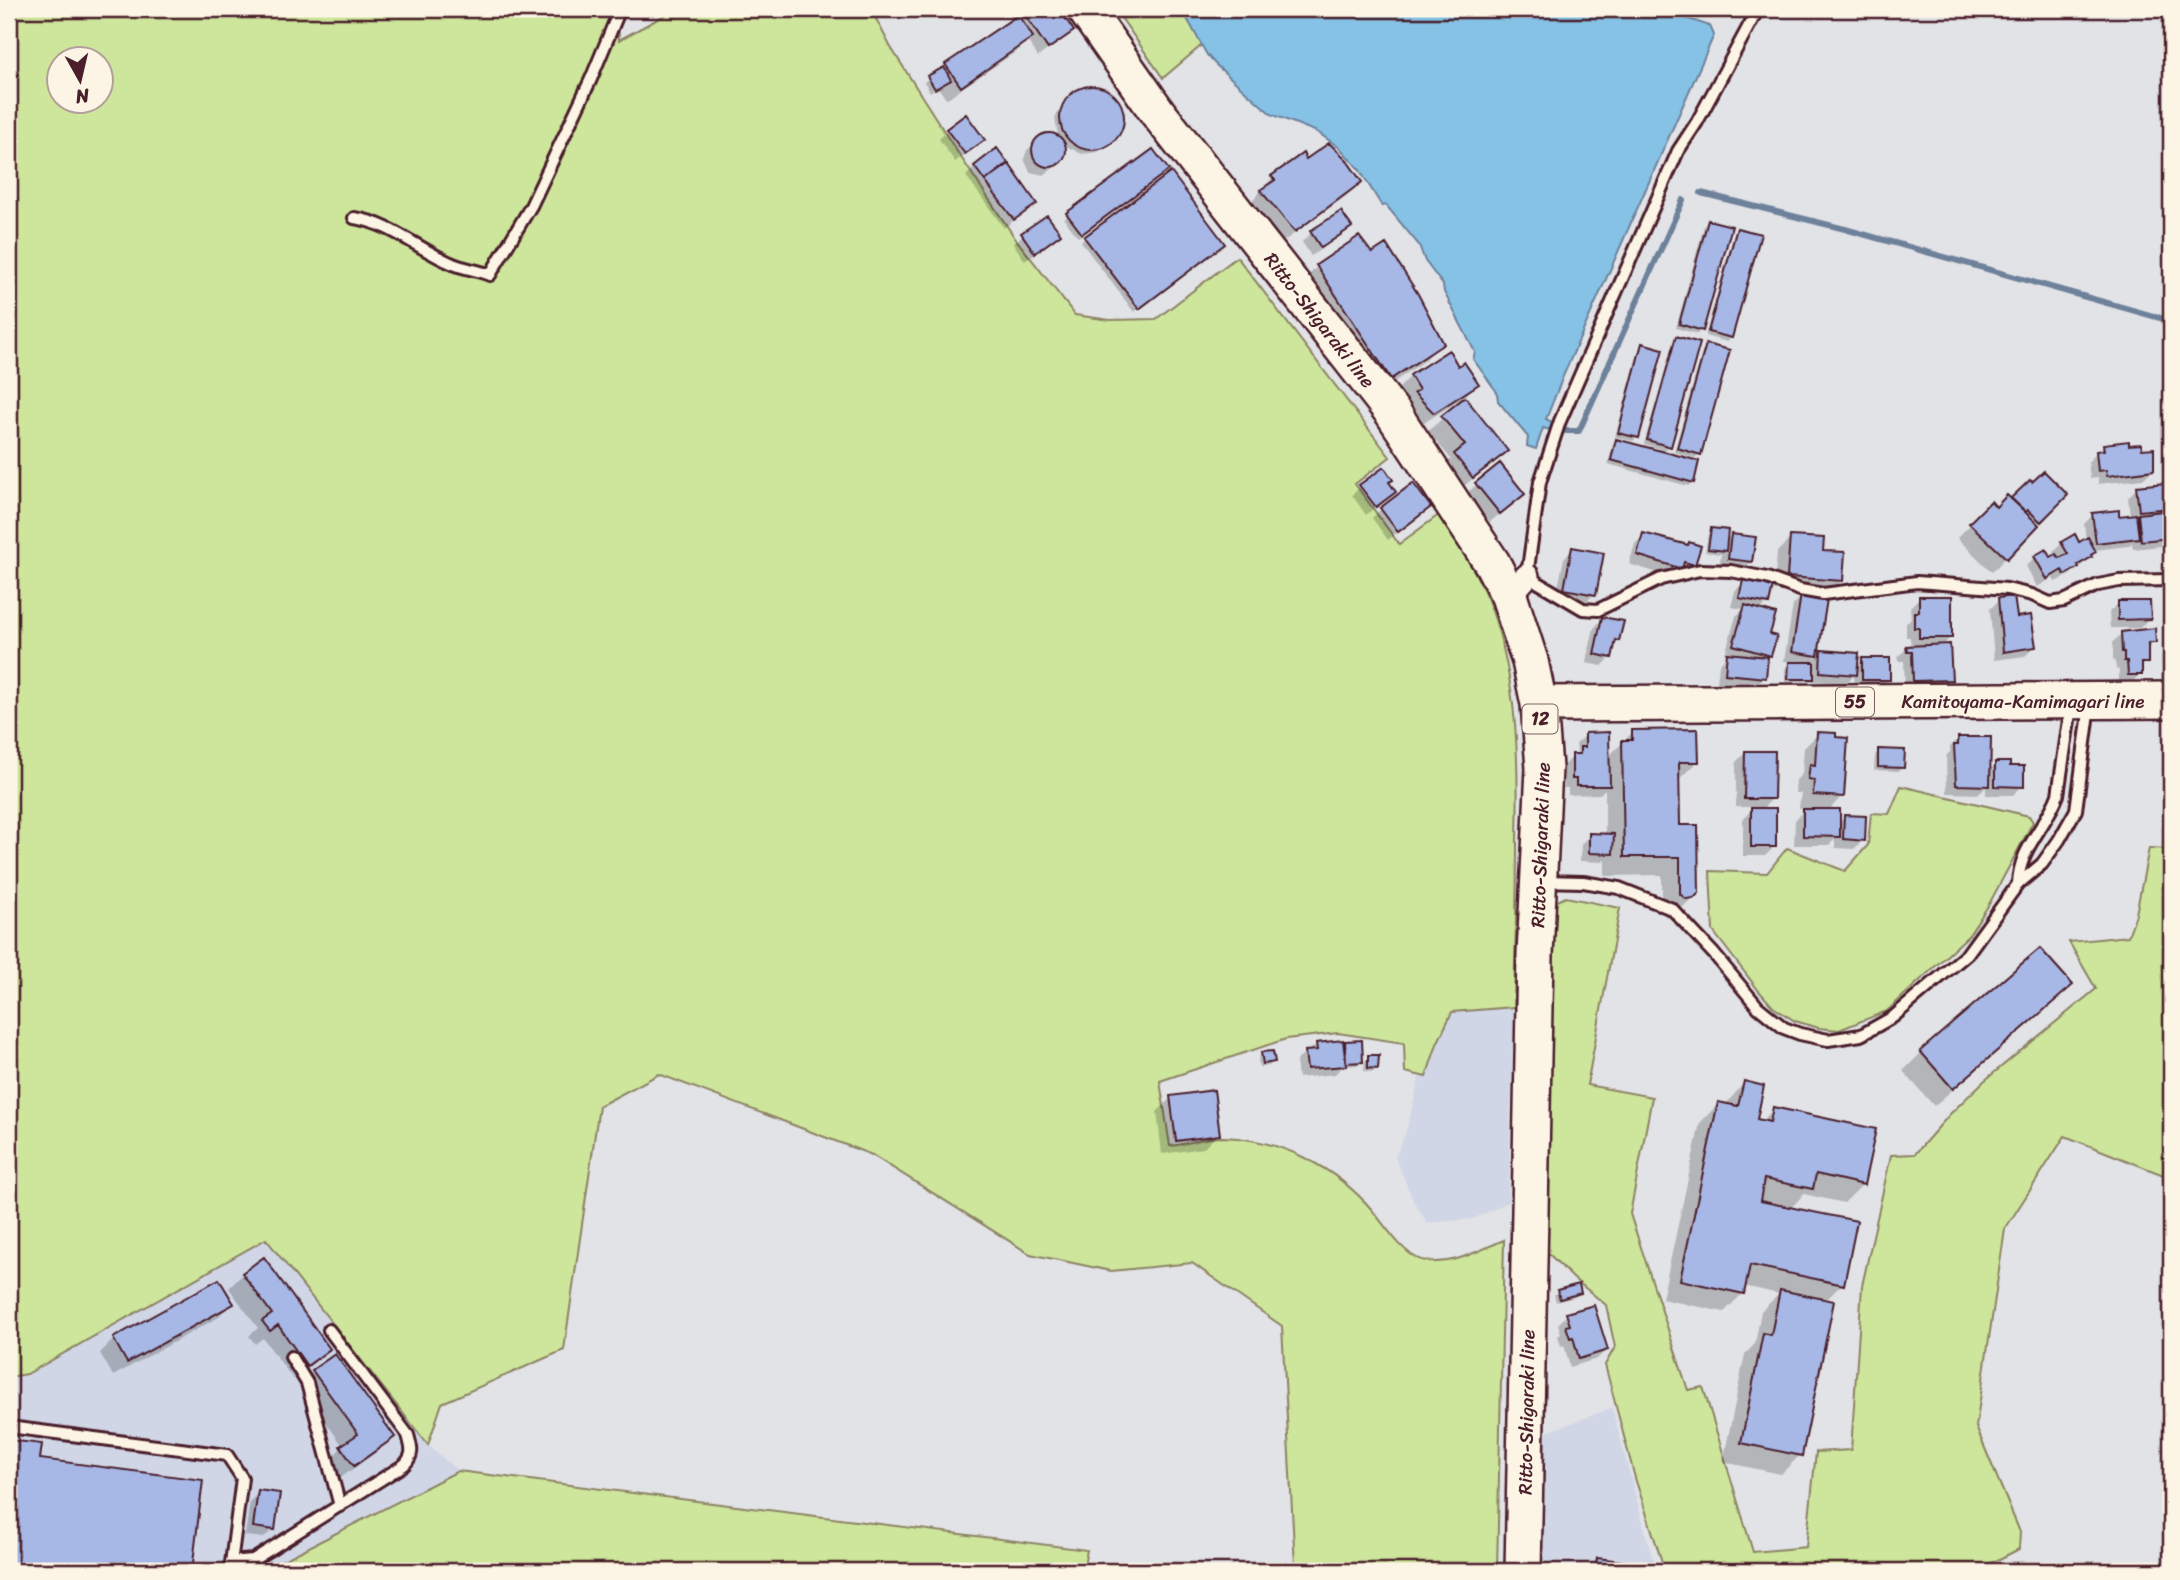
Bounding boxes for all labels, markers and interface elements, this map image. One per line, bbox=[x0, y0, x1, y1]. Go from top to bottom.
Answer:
north arrow bbox=[46, 46, 116, 116]
text: N bbox=[73, 79, 92, 114]
street label: Ritto-Shigaraki line bbox=[1256, 245, 1384, 396]
street label: Kamitoyama-Kamimagari line bbox=[1901, 685, 2145, 718]
road number: 55 bbox=[1836, 688, 1874, 716]
road number: 12 bbox=[1522, 704, 1558, 734]
street label: Ritto-Shigaraki line bbox=[1521, 761, 1560, 928]
street label: Ritto-Shigaraki line bbox=[1509, 1329, 1544, 1495]

